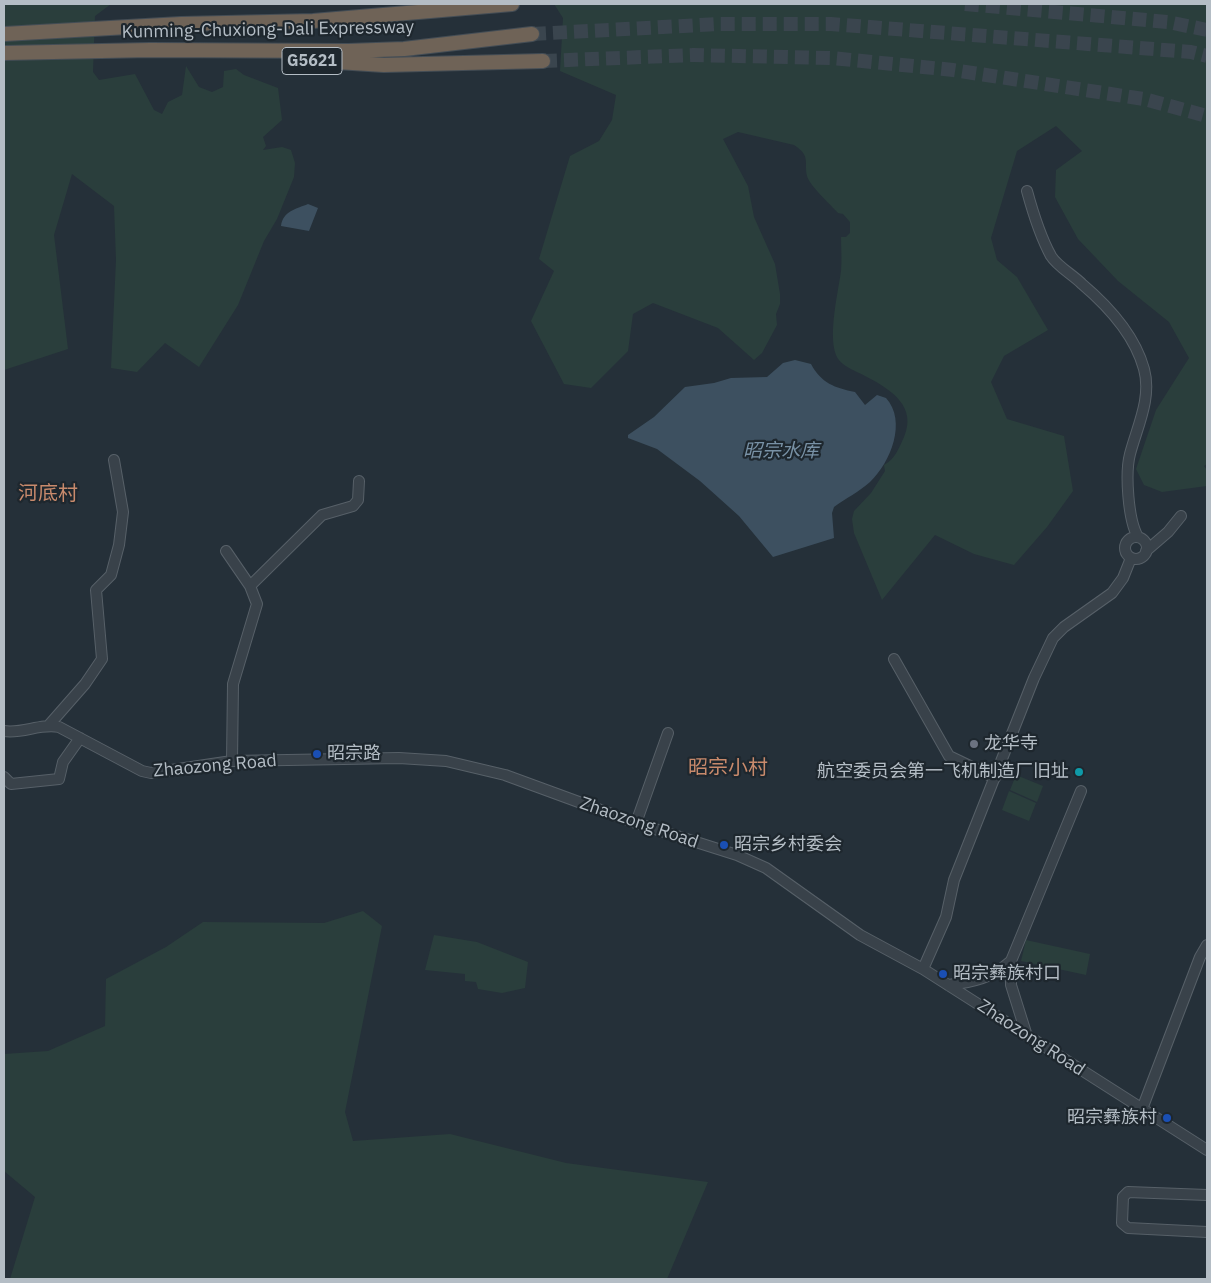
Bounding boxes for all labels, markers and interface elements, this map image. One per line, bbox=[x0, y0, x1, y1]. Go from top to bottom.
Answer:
street label: Kunming-Chuxiong-Dali Expressway bbox=[122, 17, 414, 43]
road number: G5621 bbox=[282, 48, 342, 74]
water label: 昭宗水库 bbox=[743, 441, 819, 463]
district label: 河底村 bbox=[18, 482, 78, 506]
place label: 龙华寺 bbox=[984, 733, 1038, 755]
marker: 龙华寺 bbox=[968, 738, 980, 750]
place label: 昭宗路 bbox=[327, 743, 381, 765]
marker: 昭宗路 bbox=[311, 748, 323, 760]
street label: Zhaozong Road bbox=[152, 750, 278, 782]
district label: 昭宗小村 bbox=[688, 756, 768, 780]
place label: 航空委员会第一飞机制造厂旧址 bbox=[817, 761, 1069, 783]
marker: 航空委员会第一飞机制造厂旧址 bbox=[1073, 766, 1085, 778]
street label: Zhaozong Road bbox=[577, 793, 701, 853]
place label: 昭宗乡村委会 bbox=[734, 834, 842, 856]
marker: 昭宗乡村委会 bbox=[718, 839, 730, 851]
place label: 昭宗彝族村口 bbox=[953, 963, 1061, 985]
marker: 昭宗彝族村口 bbox=[937, 968, 949, 980]
street label: Zhaozong Road bbox=[973, 995, 1089, 1081]
place label: 昭宗彝族村 bbox=[1067, 1107, 1157, 1129]
marker: 昭宗彝族村 bbox=[1161, 1112, 1173, 1124]

